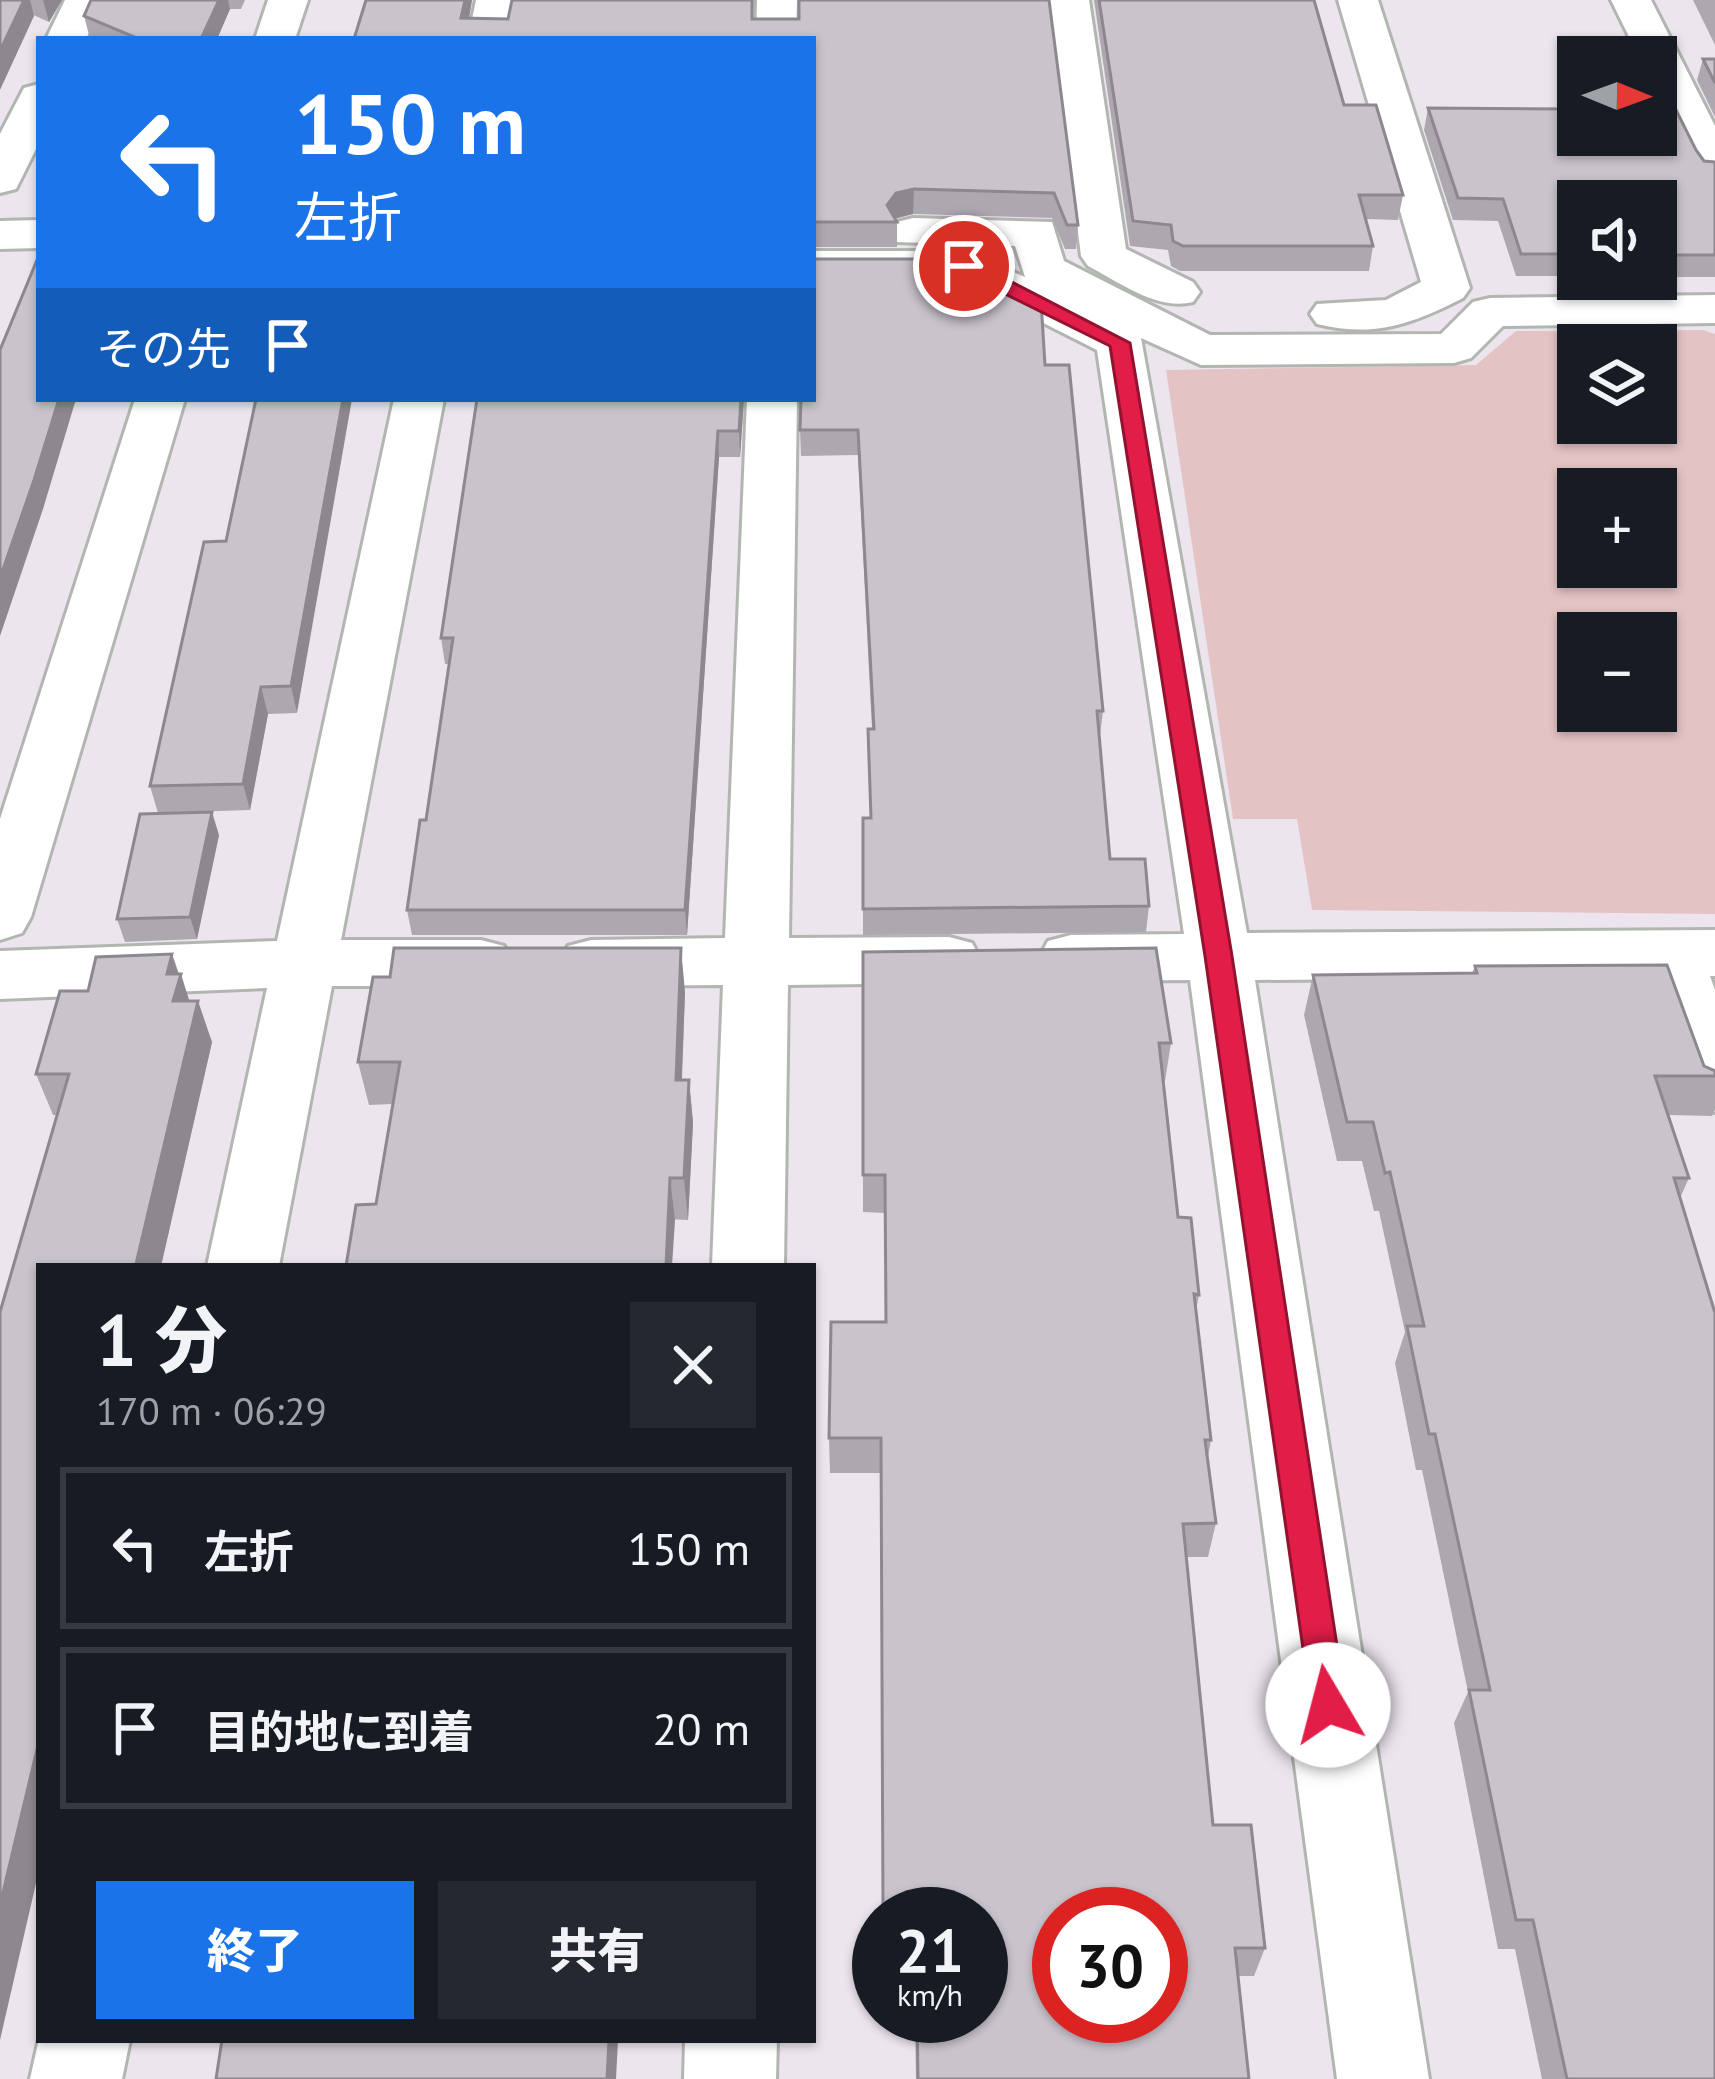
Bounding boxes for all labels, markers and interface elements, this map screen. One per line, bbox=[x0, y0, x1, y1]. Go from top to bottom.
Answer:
north arrow bbox=[1557, 36, 1677, 156]
map controls bbox=[1557, 36, 1677, 732]
text: 150 m bbox=[294, 68, 526, 177]
icon: left bbox=[96, 84, 252, 240]
button: sound bbox=[1557, 180, 1677, 300]
text: 左折 bbox=[294, 182, 402, 252]
pin bbox=[913, 215, 1015, 317]
icon: arrive bbox=[931, 233, 997, 299]
icon: arrive bbox=[255, 312, 321, 378]
text: その先 bbox=[96, 319, 231, 377]
button: layers bbox=[1557, 324, 1677, 444]
button: + bbox=[1557, 468, 1677, 588]
button: − bbox=[1557, 612, 1677, 732]
text: 1 分 bbox=[96, 1293, 227, 1386]
button: close bbox=[630, 1302, 756, 1428]
text: 170 m · 06:29 bbox=[96, 1385, 327, 1436]
icon: left bbox=[102, 1515, 168, 1581]
text: 150 m bbox=[628, 1519, 750, 1577]
text: 左折 bbox=[204, 1522, 294, 1580]
position arrow bbox=[1265, 1642, 1391, 1768]
icon: arrive bbox=[102, 1695, 168, 1761]
text: 20 m bbox=[652, 1699, 750, 1757]
text: 目的地に到着 bbox=[204, 1702, 474, 1760]
button: 終了 bbox=[96, 1881, 414, 2019]
button: 共有 bbox=[438, 1881, 756, 2019]
speed limit sign: 30 bbox=[1032, 1887, 1188, 2043]
text: 21 bbox=[896, 1911, 964, 1989]
text: km/h bbox=[897, 1975, 963, 2014]

